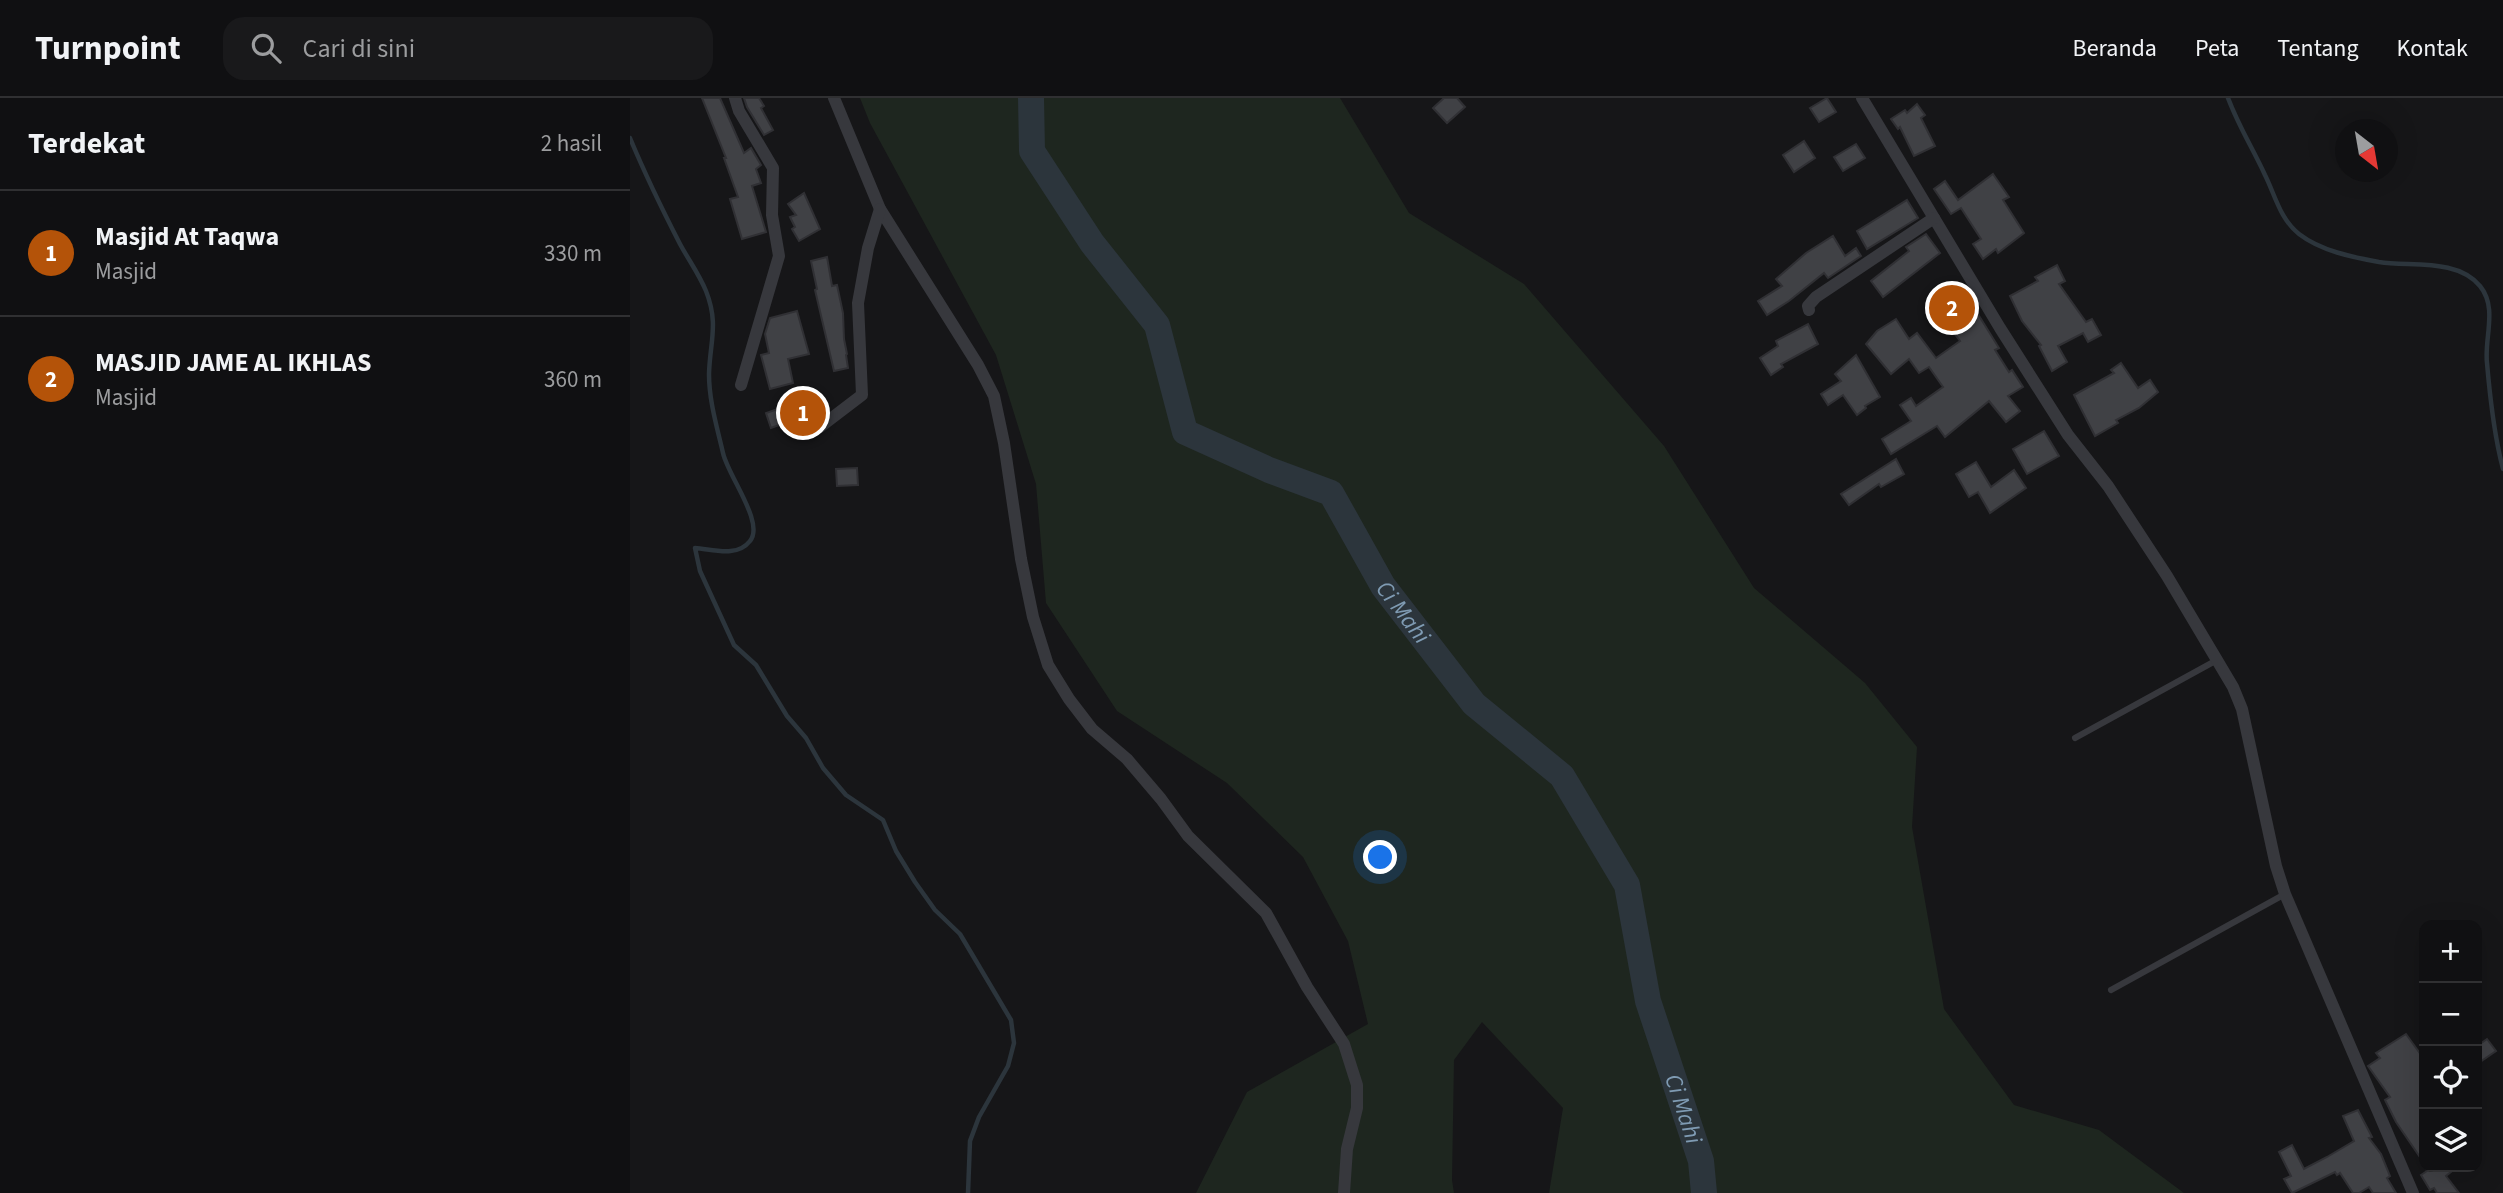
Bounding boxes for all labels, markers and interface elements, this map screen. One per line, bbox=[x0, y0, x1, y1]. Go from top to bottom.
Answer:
search box bbox=[223, 17, 713, 80]
text: Turnpoint bbox=[35, 25, 181, 72]
icon: search bbox=[247, 29, 285, 67]
text: Cari di sini bbox=[303, 30, 415, 67]
text: Beranda bbox=[2073, 31, 2157, 66]
text: Peta bbox=[2195, 31, 2239, 66]
text: Tentang bbox=[2277, 31, 2359, 66]
text: Kontak bbox=[2397, 31, 2468, 66]
north arrow bbox=[2335, 119, 2398, 182]
text: Terdekat bbox=[28, 122, 145, 165]
text: 2 hasil bbox=[541, 127, 602, 160]
text: Masjid At Taqwa bbox=[95, 218, 279, 255]
text: 1 bbox=[45, 237, 57, 270]
text: 330 m bbox=[544, 237, 602, 270]
text: Masjid bbox=[95, 255, 157, 288]
pin: 2 bbox=[1929, 282, 1975, 334]
text: MASJID JAME AL IKHLAS bbox=[95, 344, 371, 381]
text: 2 bbox=[45, 363, 57, 396]
text: 360 m bbox=[544, 363, 602, 396]
text: Masjid bbox=[95, 381, 157, 414]
pin: 1 bbox=[780, 387, 826, 439]
water label: Ci Mahi bbox=[1367, 573, 1439, 652]
your location bbox=[1363, 840, 1397, 874]
map controls bbox=[2419, 920, 2482, 1172]
button: + bbox=[2419, 920, 2482, 983]
button: − bbox=[2419, 983, 2482, 1046]
button: locate bbox=[2419, 1046, 2482, 1109]
water label: Ci Mahi bbox=[1655, 1069, 1711, 1149]
button: layers bbox=[2419, 1109, 2482, 1172]

